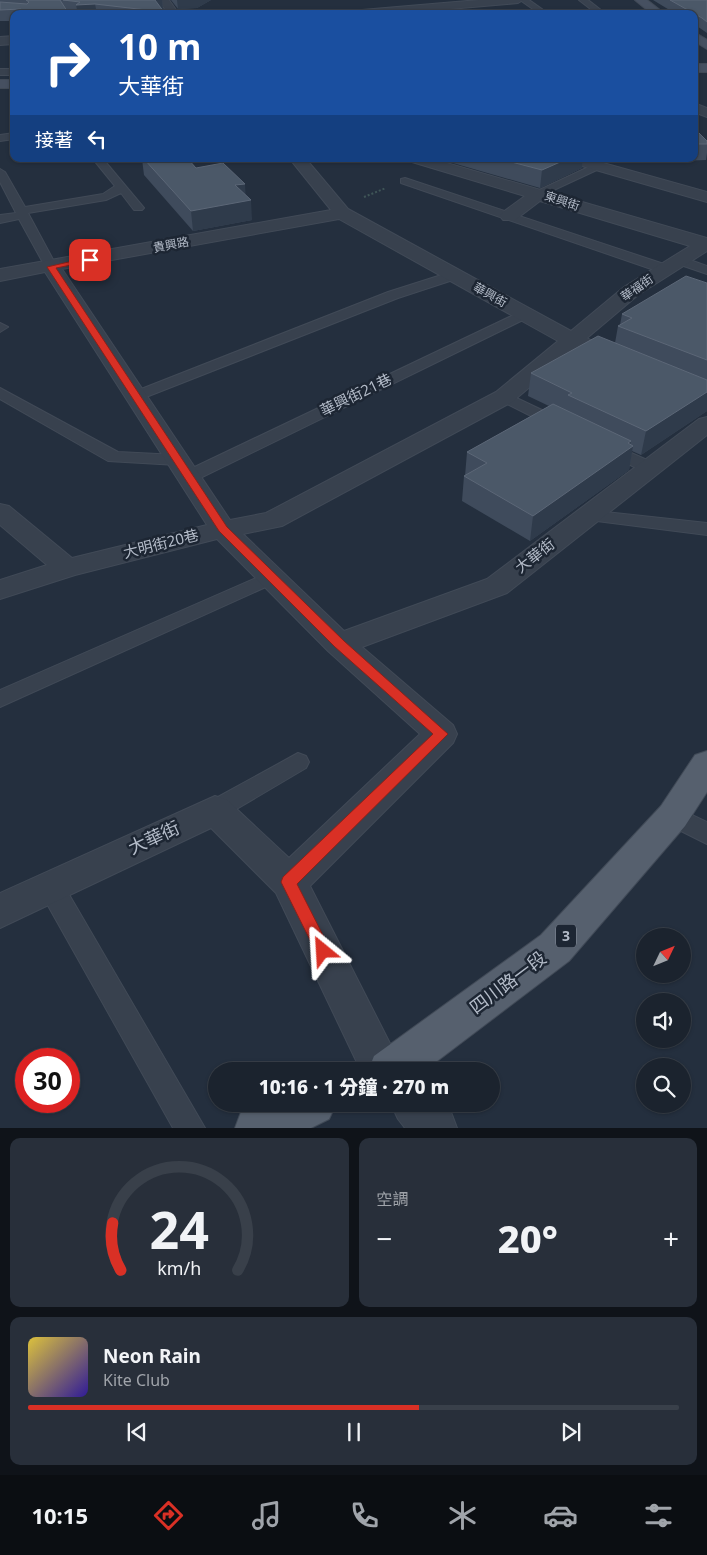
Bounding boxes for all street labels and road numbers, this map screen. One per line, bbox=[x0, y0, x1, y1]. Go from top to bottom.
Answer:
street label: 東興街 bbox=[542, 187, 582, 214]
street label: 貴興路 bbox=[152, 233, 190, 256]
street label: 華福街 bbox=[617, 270, 656, 305]
street label: 華興街 bbox=[470, 278, 510, 311]
street label: 華興街21巷 bbox=[316, 368, 395, 420]
street label: 大明街20巷 bbox=[121, 524, 201, 562]
street label: 大華街 bbox=[510, 533, 558, 577]
street label: 大華街 bbox=[124, 815, 183, 859]
road number: 3 bbox=[556, 924, 576, 948]
street label: 四川路一段 bbox=[464, 946, 551, 1019]

